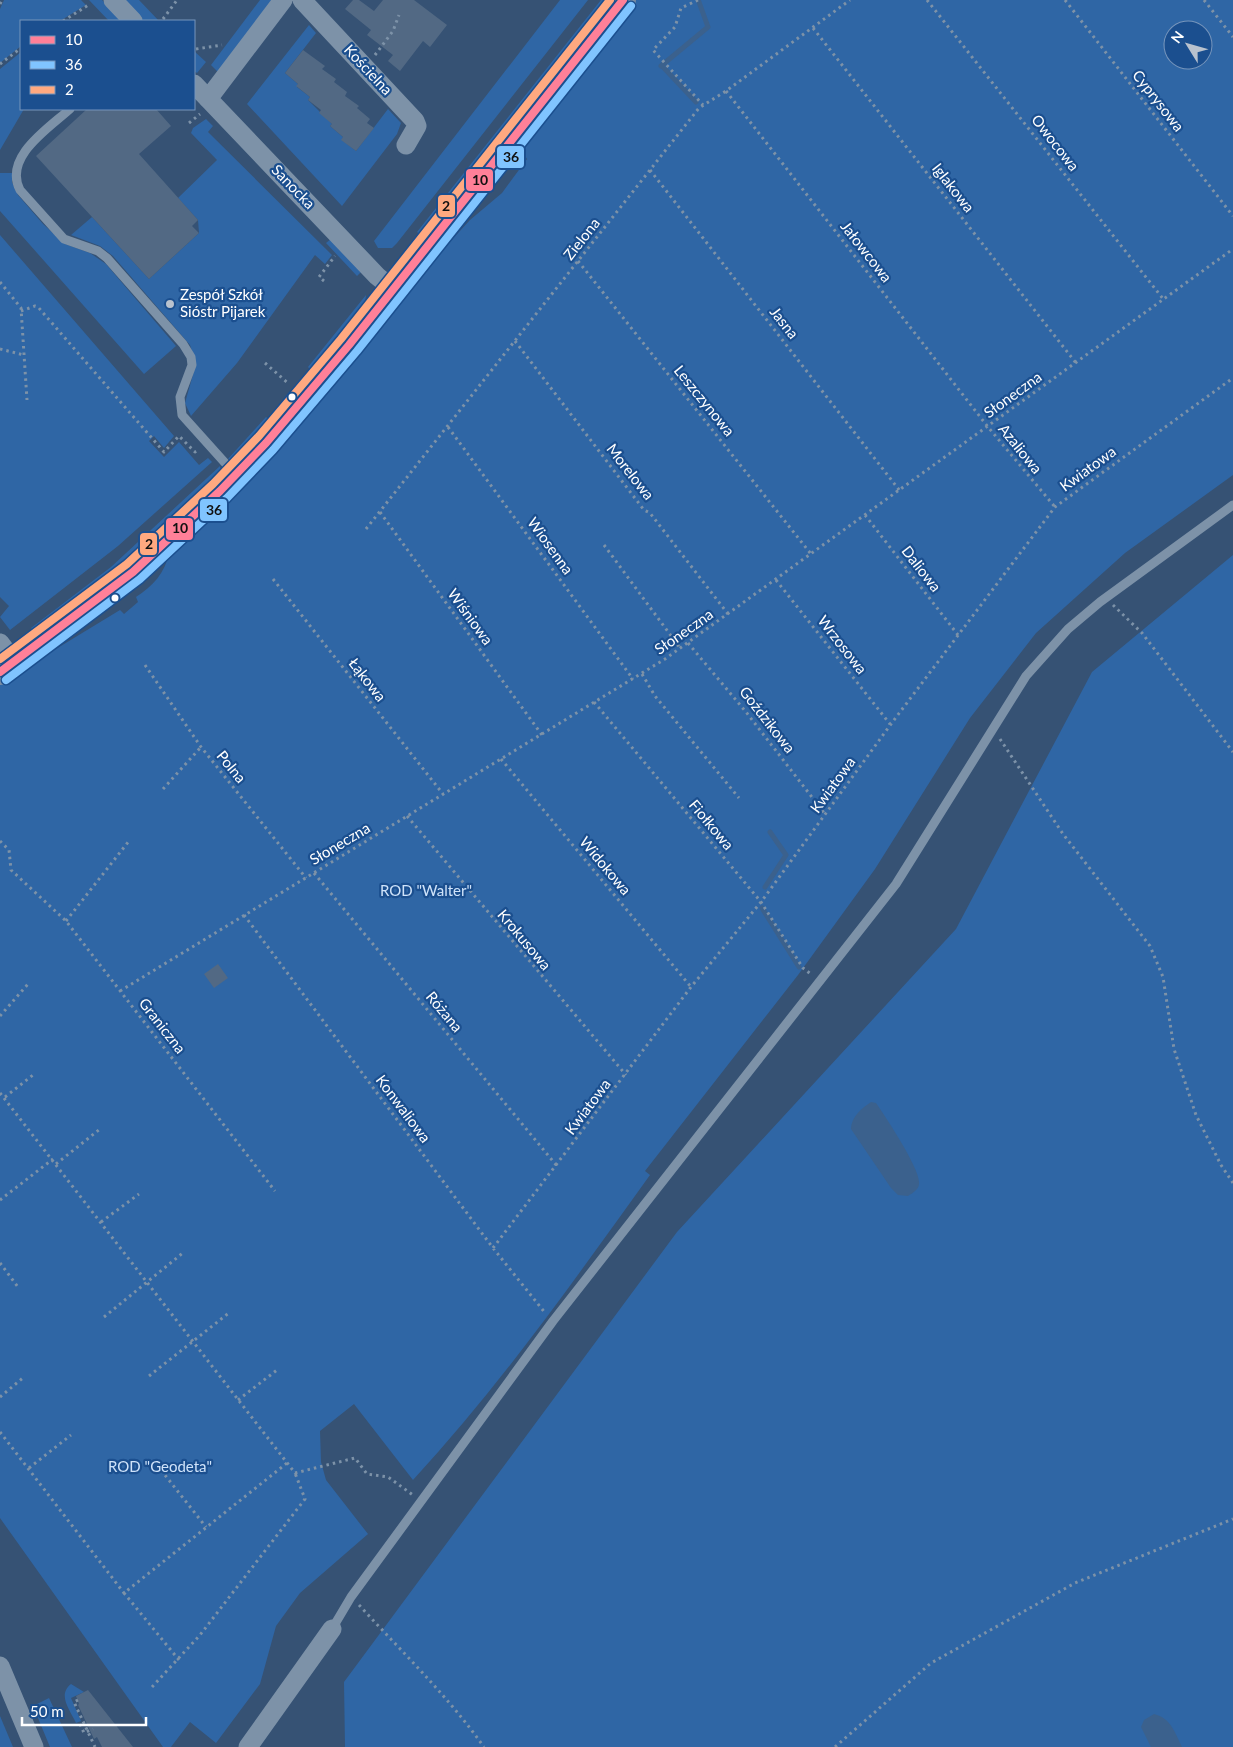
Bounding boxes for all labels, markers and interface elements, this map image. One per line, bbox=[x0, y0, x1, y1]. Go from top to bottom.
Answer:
legend bbox=[20, 20, 195, 110]
north arrow bbox=[1163, 20, 1213, 70]
text: N bbox=[1167, 27, 1187, 46]
text: 10 bbox=[65, 30, 83, 48]
street label: Kościelna bbox=[341, 40, 397, 98]
text: 36 bbox=[65, 55, 83, 73]
street label: Cyprysowa bbox=[1129, 66, 1188, 135]
text: 2 bbox=[65, 80, 74, 98]
street label: Owocowa bbox=[1028, 111, 1083, 174]
line badge: 36 bbox=[496, 145, 525, 169]
text: 36 bbox=[503, 148, 519, 165]
street label: Iglakowa bbox=[929, 159, 979, 216]
street label: Sanocka bbox=[268, 160, 319, 212]
line badge: 10 bbox=[465, 168, 494, 192]
text: 10 bbox=[472, 171, 488, 188]
line badge: 2 bbox=[437, 194, 456, 218]
text: 2 bbox=[442, 197, 450, 214]
street label: Zielona bbox=[559, 214, 603, 263]
street label: Jałowcowa bbox=[837, 217, 896, 286]
place label: Zespół Szkół Sióstr Pijarek bbox=[180, 285, 266, 320]
marker: Zespół Szkół Sióstr Pijarek bbox=[164, 298, 176, 310]
street label: Jasna bbox=[767, 303, 803, 342]
street label: Leszczynowa bbox=[671, 361, 739, 439]
street label: Słoneczna bbox=[980, 367, 1045, 421]
unlabelled marker bbox=[287, 392, 297, 402]
street label: Azaliowa bbox=[995, 420, 1046, 477]
street label: Morelowa bbox=[603, 440, 658, 503]
street label: Kwiatowa bbox=[1056, 442, 1119, 495]
line badge: 36 bbox=[199, 498, 228, 522]
text: 36 bbox=[206, 501, 222, 518]
street label: Wiosenna bbox=[524, 513, 578, 577]
line badge: 10 bbox=[165, 517, 194, 541]
text: 10 bbox=[172, 519, 188, 536]
line badge: 2 bbox=[139, 532, 158, 556]
text: 2 bbox=[145, 535, 153, 552]
street label: Daliowa bbox=[898, 542, 945, 595]
street label: Wiśniowa bbox=[444, 585, 497, 648]
unlabelled marker bbox=[110, 593, 120, 603]
street label: Słoneczna bbox=[651, 605, 716, 658]
street label: Wrzosowa bbox=[814, 611, 871, 677]
street label: Łąkowa bbox=[345, 654, 390, 705]
street label: Goździkowa bbox=[736, 683, 799, 756]
street label: Polna bbox=[213, 747, 250, 786]
street label: Kwiatowa bbox=[806, 753, 859, 816]
street label: Fiołkowa bbox=[686, 796, 738, 853]
street label: Słoneczna bbox=[306, 818, 373, 868]
street label: Widokowa bbox=[576, 832, 635, 898]
park label: ROD "Walter" bbox=[380, 881, 472, 899]
street label: Krokusowa bbox=[494, 905, 555, 973]
street label: Różana bbox=[423, 987, 467, 1035]
street label: Graniczna bbox=[136, 994, 190, 1057]
street label: Konwaliowa bbox=[373, 1071, 435, 1146]
street label: Kwiatowa bbox=[560, 1075, 614, 1138]
park label: ROD "Geodeta" bbox=[108, 1457, 212, 1475]
scale bar bbox=[22, 1694, 146, 1726]
text: 50 m bbox=[30, 1702, 64, 1720]

